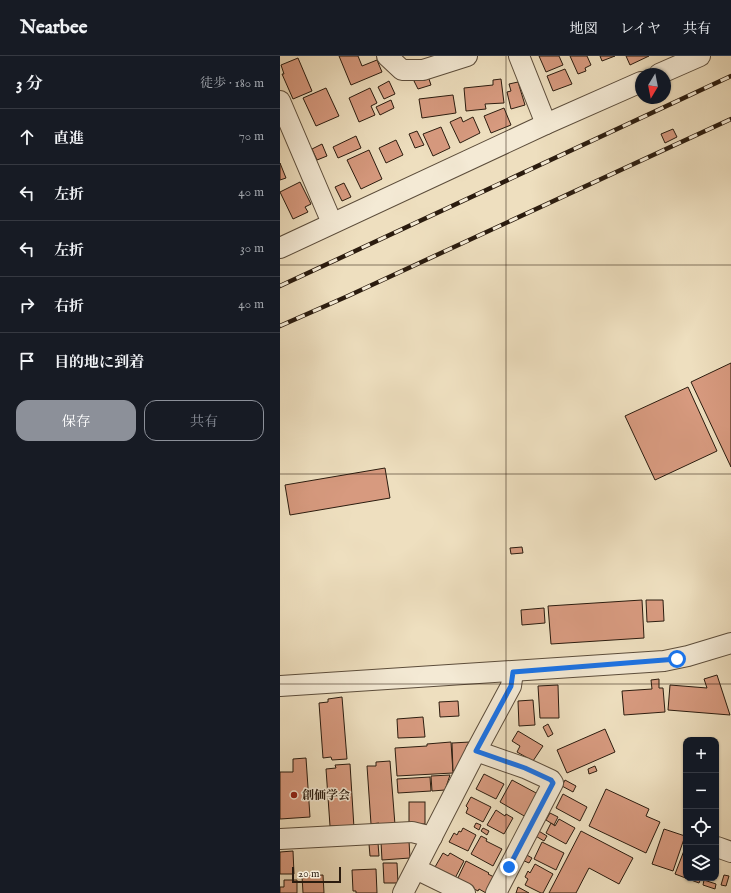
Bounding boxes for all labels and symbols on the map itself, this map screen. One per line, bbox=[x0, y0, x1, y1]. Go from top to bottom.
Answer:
north arrow bbox=[635, 68, 671, 104]
route start bbox=[668, 650, 686, 668]
place label: 創価学会 bbox=[302, 788, 350, 803]
marker: 創価学会 bbox=[289, 790, 299, 800]
route end bbox=[500, 858, 518, 876]
scale bar bbox=[292, 865, 341, 884]

